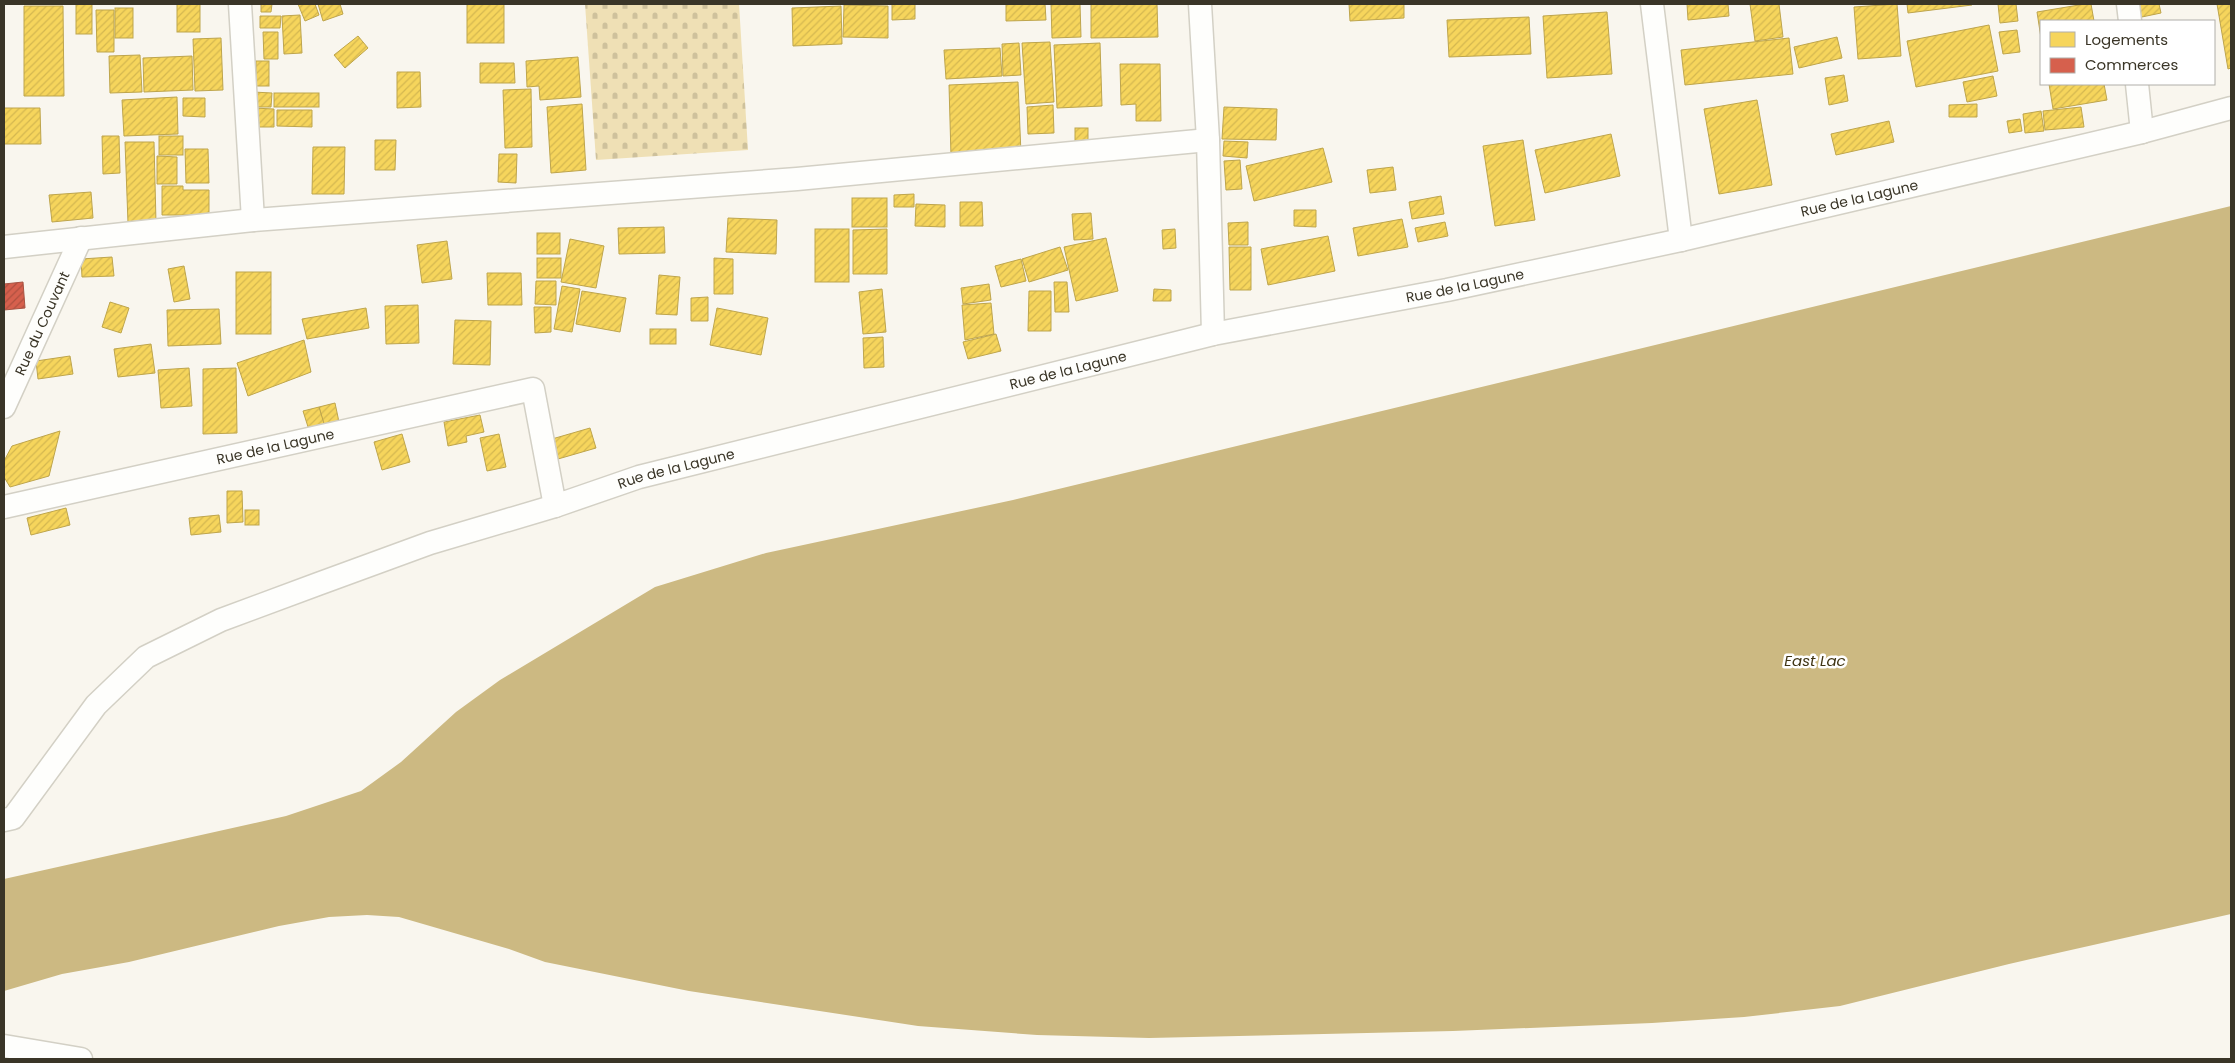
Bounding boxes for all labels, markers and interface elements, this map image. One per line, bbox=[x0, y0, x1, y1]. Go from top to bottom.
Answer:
legend bbox=[2040, 20, 2215, 85]
text: Logements bbox=[2085, 29, 2168, 50]
text: Commerces bbox=[2085, 54, 2178, 75]
street label: Rue de la Lagune bbox=[1799, 175, 1920, 222]
street label: Rue de la Lagune bbox=[1404, 264, 1526, 308]
street label: Rue du Couvant bbox=[10, 268, 75, 379]
street label: Rue de la Lagune bbox=[1007, 346, 1129, 394]
street label: Rue de la Lagune bbox=[215, 424, 336, 469]
street label: Rue de la Lagune bbox=[615, 443, 737, 494]
water label: East Lac bbox=[1784, 650, 1846, 671]

